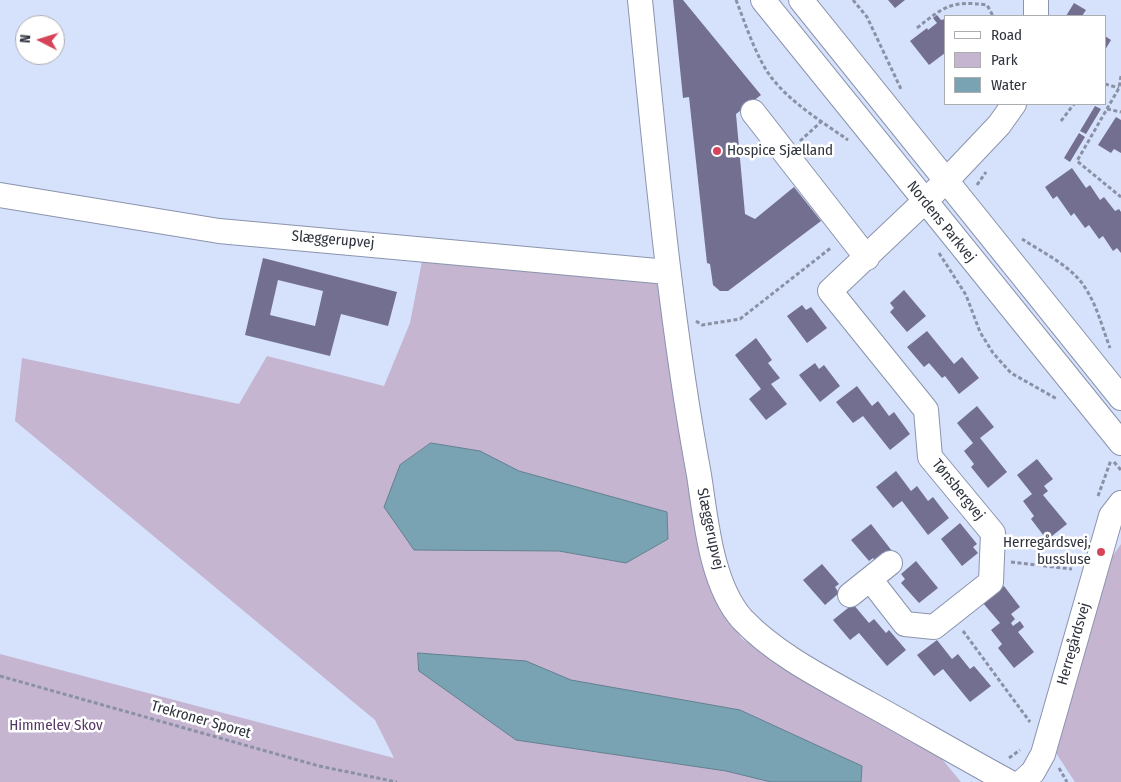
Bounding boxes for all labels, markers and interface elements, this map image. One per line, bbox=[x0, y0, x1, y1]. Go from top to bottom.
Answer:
north arrow bbox=[15, 15, 65, 65]
legend bbox=[944, 15, 1106, 105]
text: Road bbox=[991, 26, 1022, 44]
text: N bbox=[17, 34, 34, 44]
text: Park bbox=[991, 51, 1018, 69]
text: Water bbox=[991, 76, 1026, 94]
place label: Hospice Sjælland bbox=[727, 142, 833, 160]
marker: Hospice Sjælland bbox=[711, 145, 723, 157]
street label: Nordens Parkvej bbox=[903, 178, 979, 266]
street label: Slæggerupvej bbox=[291, 227, 375, 253]
street label: Tønsbergvej bbox=[928, 456, 988, 524]
street label: Slæggerupvej bbox=[693, 487, 727, 571]
place label: Herregårdsvej, bussluse bbox=[1003, 534, 1091, 569]
marker: Herregårdsvej, bussluse bbox=[1095, 546, 1107, 558]
street label: Herregårdsvej bbox=[1054, 601, 1094, 687]
street label: Trekroner Sporet bbox=[149, 697, 253, 743]
park label: Himmelev Skov bbox=[9, 717, 103, 735]

